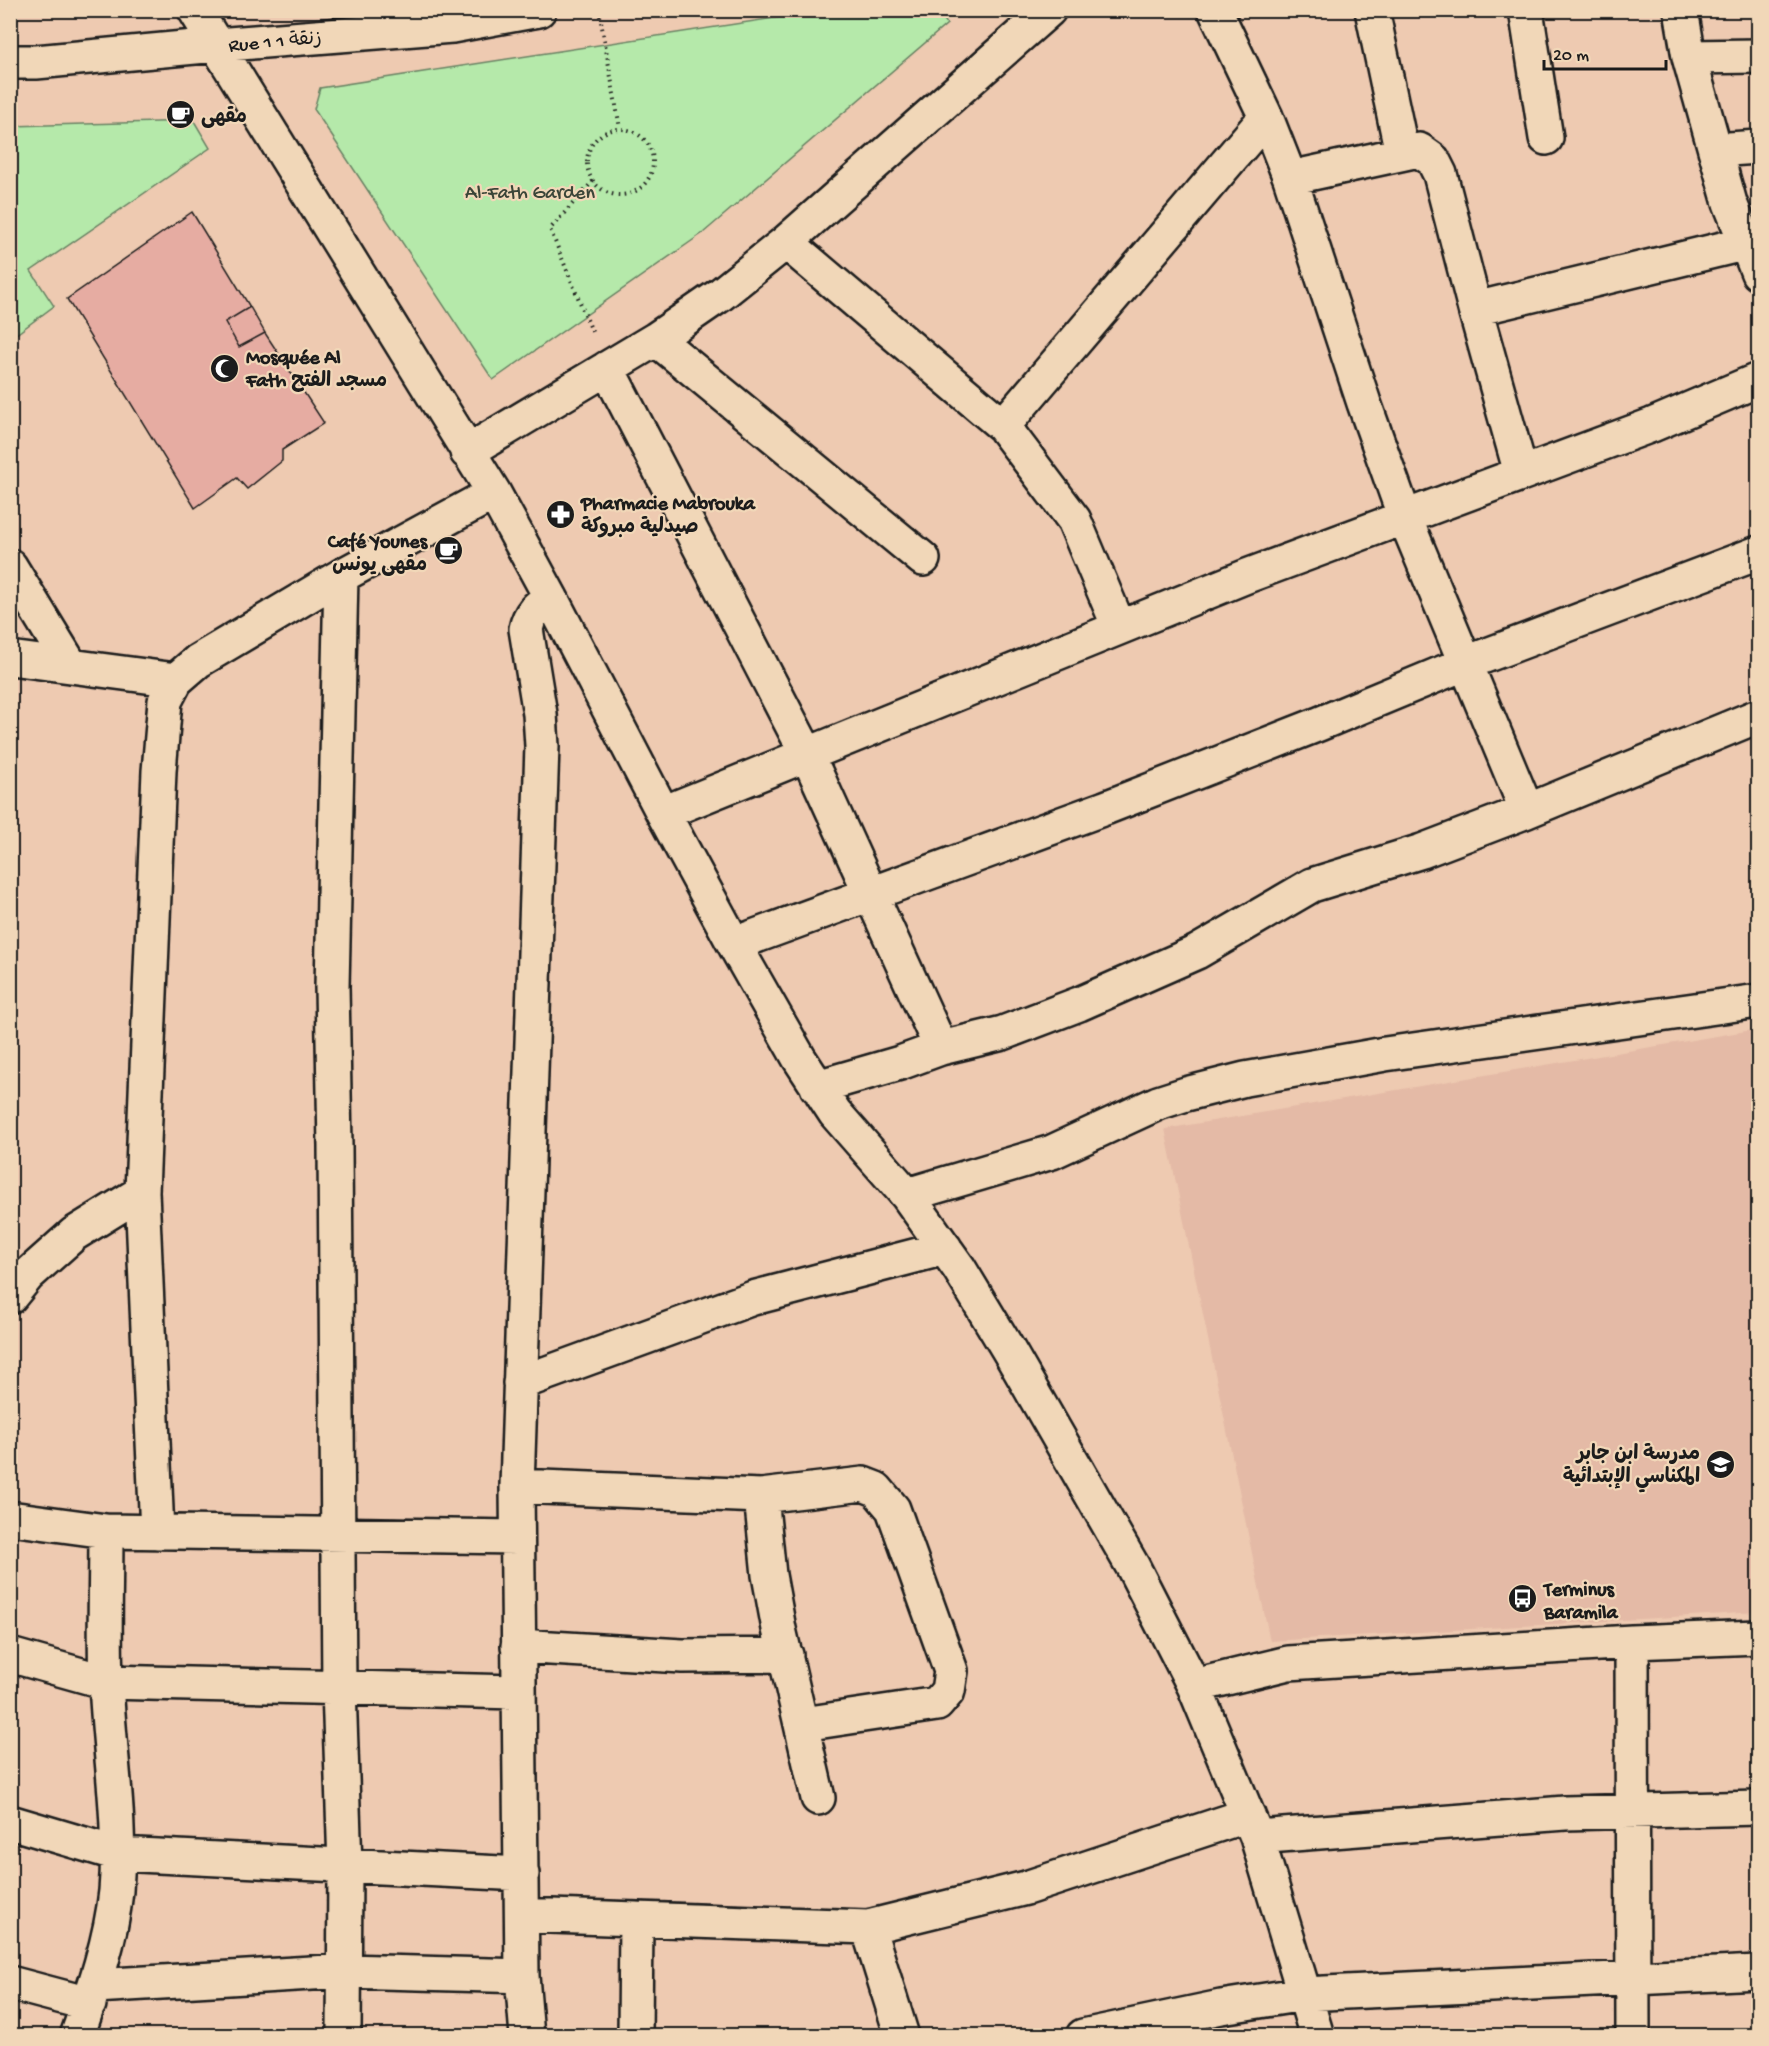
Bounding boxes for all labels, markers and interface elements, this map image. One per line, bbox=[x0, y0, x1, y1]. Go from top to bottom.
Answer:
street label: Rue 1 زنقة 1 bbox=[228, 28, 323, 59]
scale bar bbox=[1544, 33, 1666, 71]
text: 20 m bbox=[1553, 46, 1589, 67]
cafe icon: مقهى bbox=[164, 99, 196, 131]
place label: مقهى bbox=[201, 106, 247, 130]
park label: Al-Fath Garden bbox=[465, 183, 595, 206]
place label: Mosquée Al Fath مسجد الفتح bbox=[245, 348, 387, 394]
mosque icon: Mosquée Al Fath مسجد الفتح bbox=[209, 352, 241, 384]
place label: Pharmacie Mabrouka صيدلية مبروكة bbox=[580, 494, 756, 540]
pharmacy icon: Pharmacie Mabrouka صيدلية مبروكة bbox=[544, 498, 576, 530]
place label: Café Younes مقهى يونس bbox=[327, 532, 429, 578]
cafe icon: Café Younes مقهى يونس bbox=[432, 535, 464, 567]
place label: مدرسة ابن جابر المكناسي الإبتدائية bbox=[1563, 1443, 1700, 1493]
school or university icon: مدرسة ابن جابر المكناسي الإبتدائية bbox=[1705, 1448, 1737, 1480]
place label: Terminus Baramila bbox=[1542, 1580, 1618, 1626]
bus stop icon: Terminus Baramila bbox=[1507, 1583, 1539, 1615]

